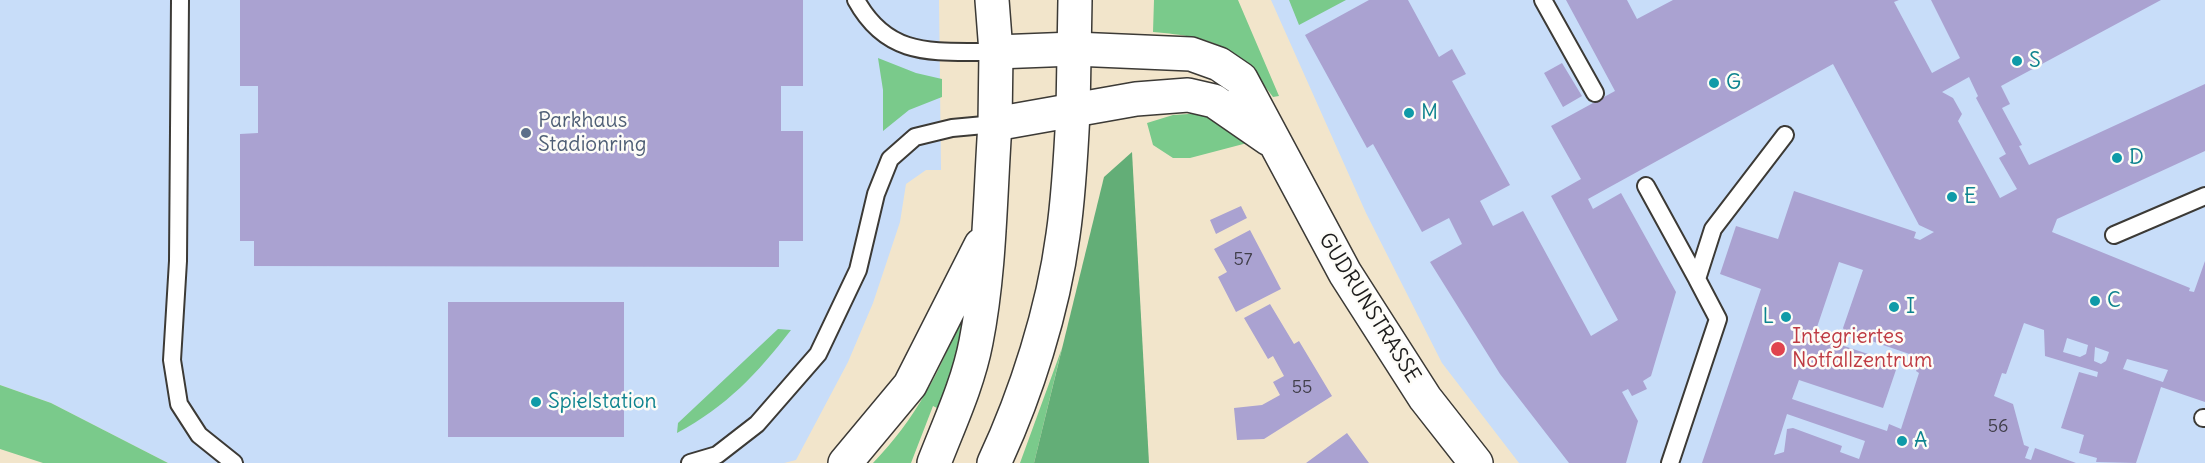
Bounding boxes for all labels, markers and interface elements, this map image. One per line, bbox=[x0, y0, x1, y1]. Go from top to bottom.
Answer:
place label: S bbox=[2029, 48, 2041, 74]
marker: S bbox=[2010, 54, 2024, 68]
place label: G bbox=[1726, 70, 1741, 96]
marker: G bbox=[1707, 76, 1721, 90]
place label: M bbox=[1421, 100, 1438, 126]
marker: M bbox=[1402, 106, 1416, 120]
place label: Parkhaus Stadionring bbox=[538, 108, 646, 158]
marker: Parkhaus Stadionring bbox=[519, 126, 533, 140]
place label: D bbox=[2129, 145, 2144, 171]
marker: D bbox=[2110, 151, 2124, 165]
place label: E bbox=[1964, 184, 1976, 210]
marker: E bbox=[1945, 190, 1959, 204]
street label: GUDRUNSTRASSE bbox=[1313, 228, 1425, 388]
house number: 57 bbox=[1233, 249, 1253, 271]
place label: C bbox=[2107, 288, 2121, 314]
place label: I bbox=[1906, 294, 1915, 320]
marker: C bbox=[2088, 294, 2102, 308]
marker: I bbox=[1887, 300, 1901, 314]
place label: L bbox=[1763, 304, 1774, 330]
marker: L bbox=[1779, 310, 1793, 324]
place label: Integriertes Notfallzentrum bbox=[1792, 324, 1932, 374]
marker: Integriertes Notfallzentrum bbox=[1769, 340, 1787, 358]
house number: 55 bbox=[1292, 377, 1312, 399]
place label: Spielstation bbox=[548, 389, 657, 415]
marker: Spielstation bbox=[529, 395, 543, 409]
house number: 56 bbox=[1988, 416, 2008, 438]
place label: A bbox=[1914, 428, 1927, 454]
marker: A bbox=[1895, 434, 1909, 448]

